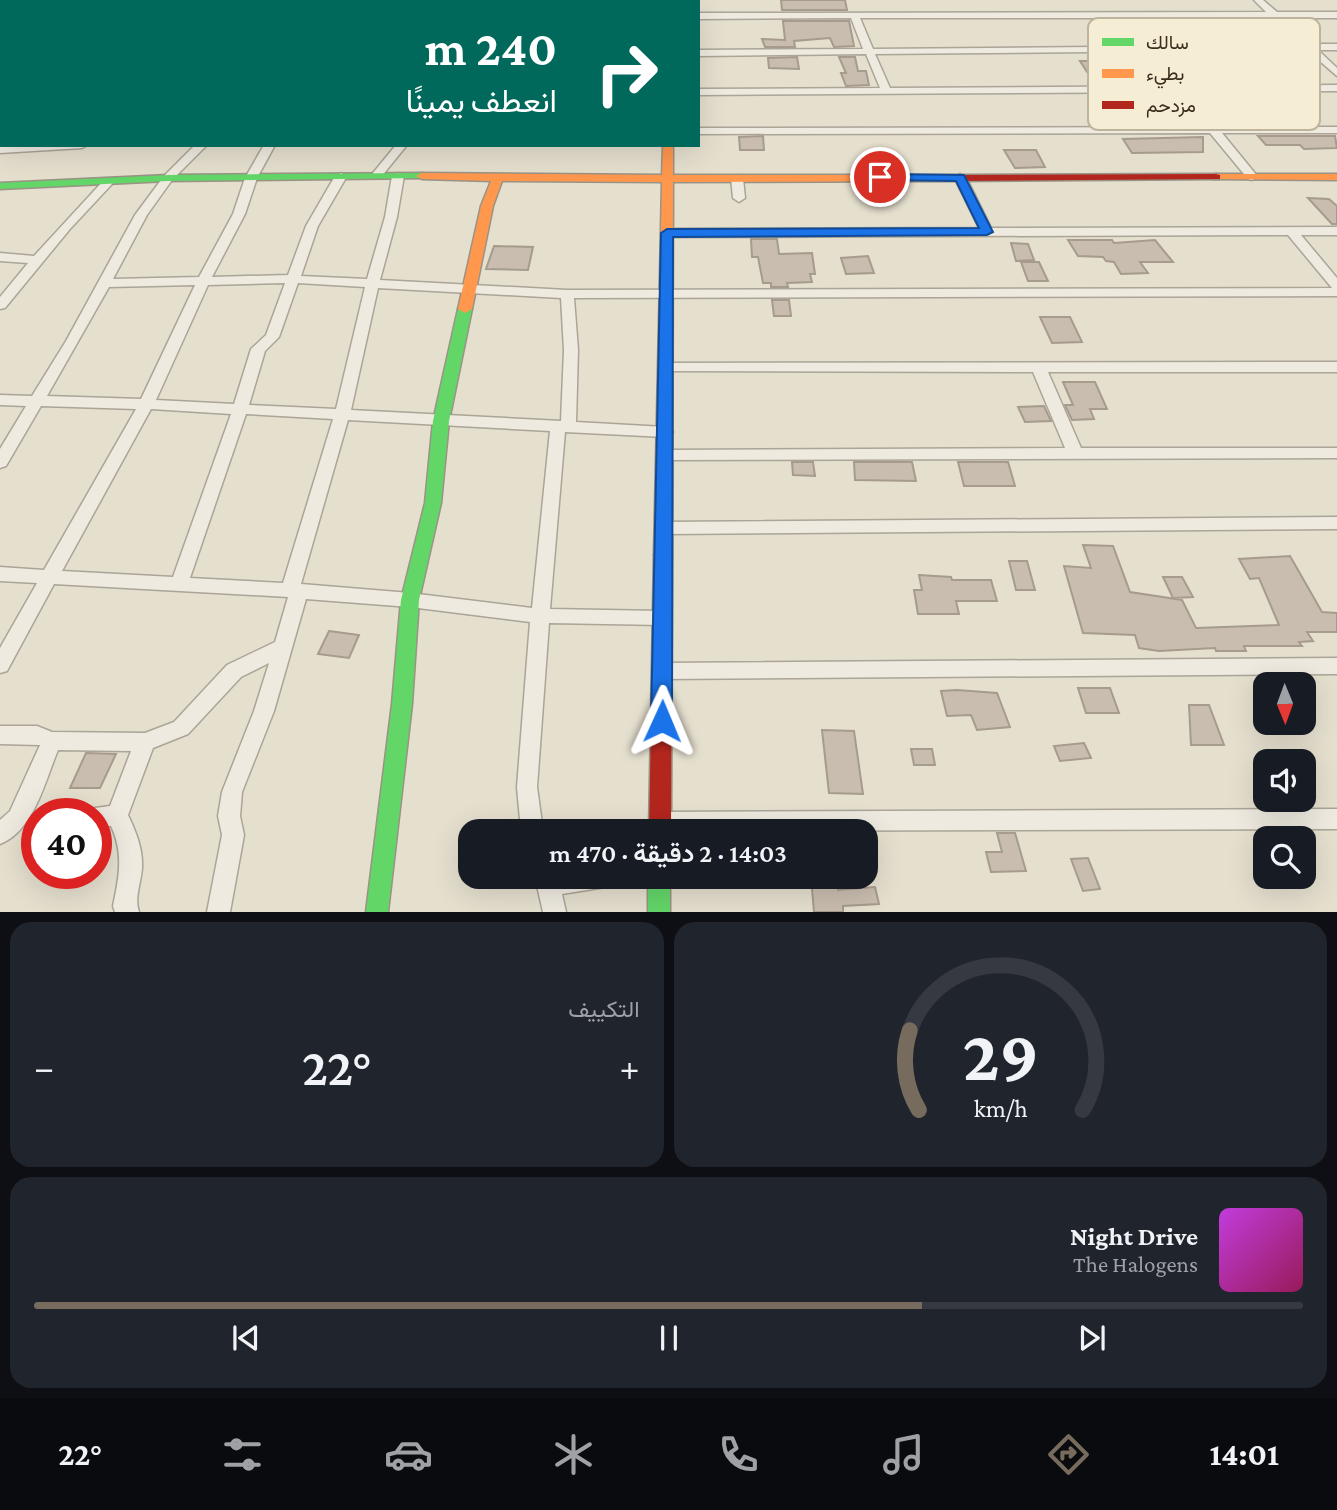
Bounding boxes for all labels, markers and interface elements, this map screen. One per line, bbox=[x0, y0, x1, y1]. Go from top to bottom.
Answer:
legend bbox=[1088, 18, 1320, 130]
text: 240 m bbox=[425, 21, 557, 76]
icon: right bbox=[581, 28, 672, 119]
text: سالك bbox=[1146, 32, 1189, 53]
text: بطيء bbox=[1146, 63, 1184, 89]
text: انعطف يمينًا bbox=[406, 83, 557, 119]
text: مزدحم bbox=[1146, 95, 1196, 118]
pin bbox=[850, 147, 910, 207]
icon: arrive bbox=[861, 158, 899, 196]
north arrow bbox=[1253, 672, 1316, 735]
map controls bbox=[1253, 672, 1316, 889]
position arrow bbox=[625, 684, 699, 758]
button: sound bbox=[1253, 749, 1316, 812]
speed limit sign: 40 bbox=[21, 798, 112, 889]
button: search bbox=[1253, 826, 1316, 889]
text: 14:03 · 2 دقيقة · 470 m bbox=[549, 839, 787, 868]
text: التكييف bbox=[568, 996, 640, 1022]
text: 29 bbox=[962, 1016, 1039, 1097]
text: 22° bbox=[302, 1038, 372, 1096]
text: − bbox=[34, 1046, 54, 1088]
text: + bbox=[619, 1046, 640, 1088]
text: km/h bbox=[973, 1095, 1027, 1122]
text: Night Drive bbox=[1070, 1222, 1198, 1251]
text: The Halogens bbox=[1073, 1251, 1198, 1277]
icon: previous bbox=[227, 1319, 265, 1357]
icon: pause bbox=[650, 1319, 688, 1357]
icon: next bbox=[1073, 1319, 1111, 1357]
icon: filters bbox=[218, 1430, 267, 1479]
icon: car bbox=[384, 1430, 433, 1479]
icon: climate bbox=[549, 1430, 598, 1479]
icon: phone bbox=[714, 1430, 763, 1479]
icon: music bbox=[879, 1430, 928, 1479]
icon: directions bbox=[1044, 1430, 1093, 1479]
text: 22° bbox=[58, 1436, 102, 1472]
text: 14:01 bbox=[1209, 1436, 1279, 1472]

